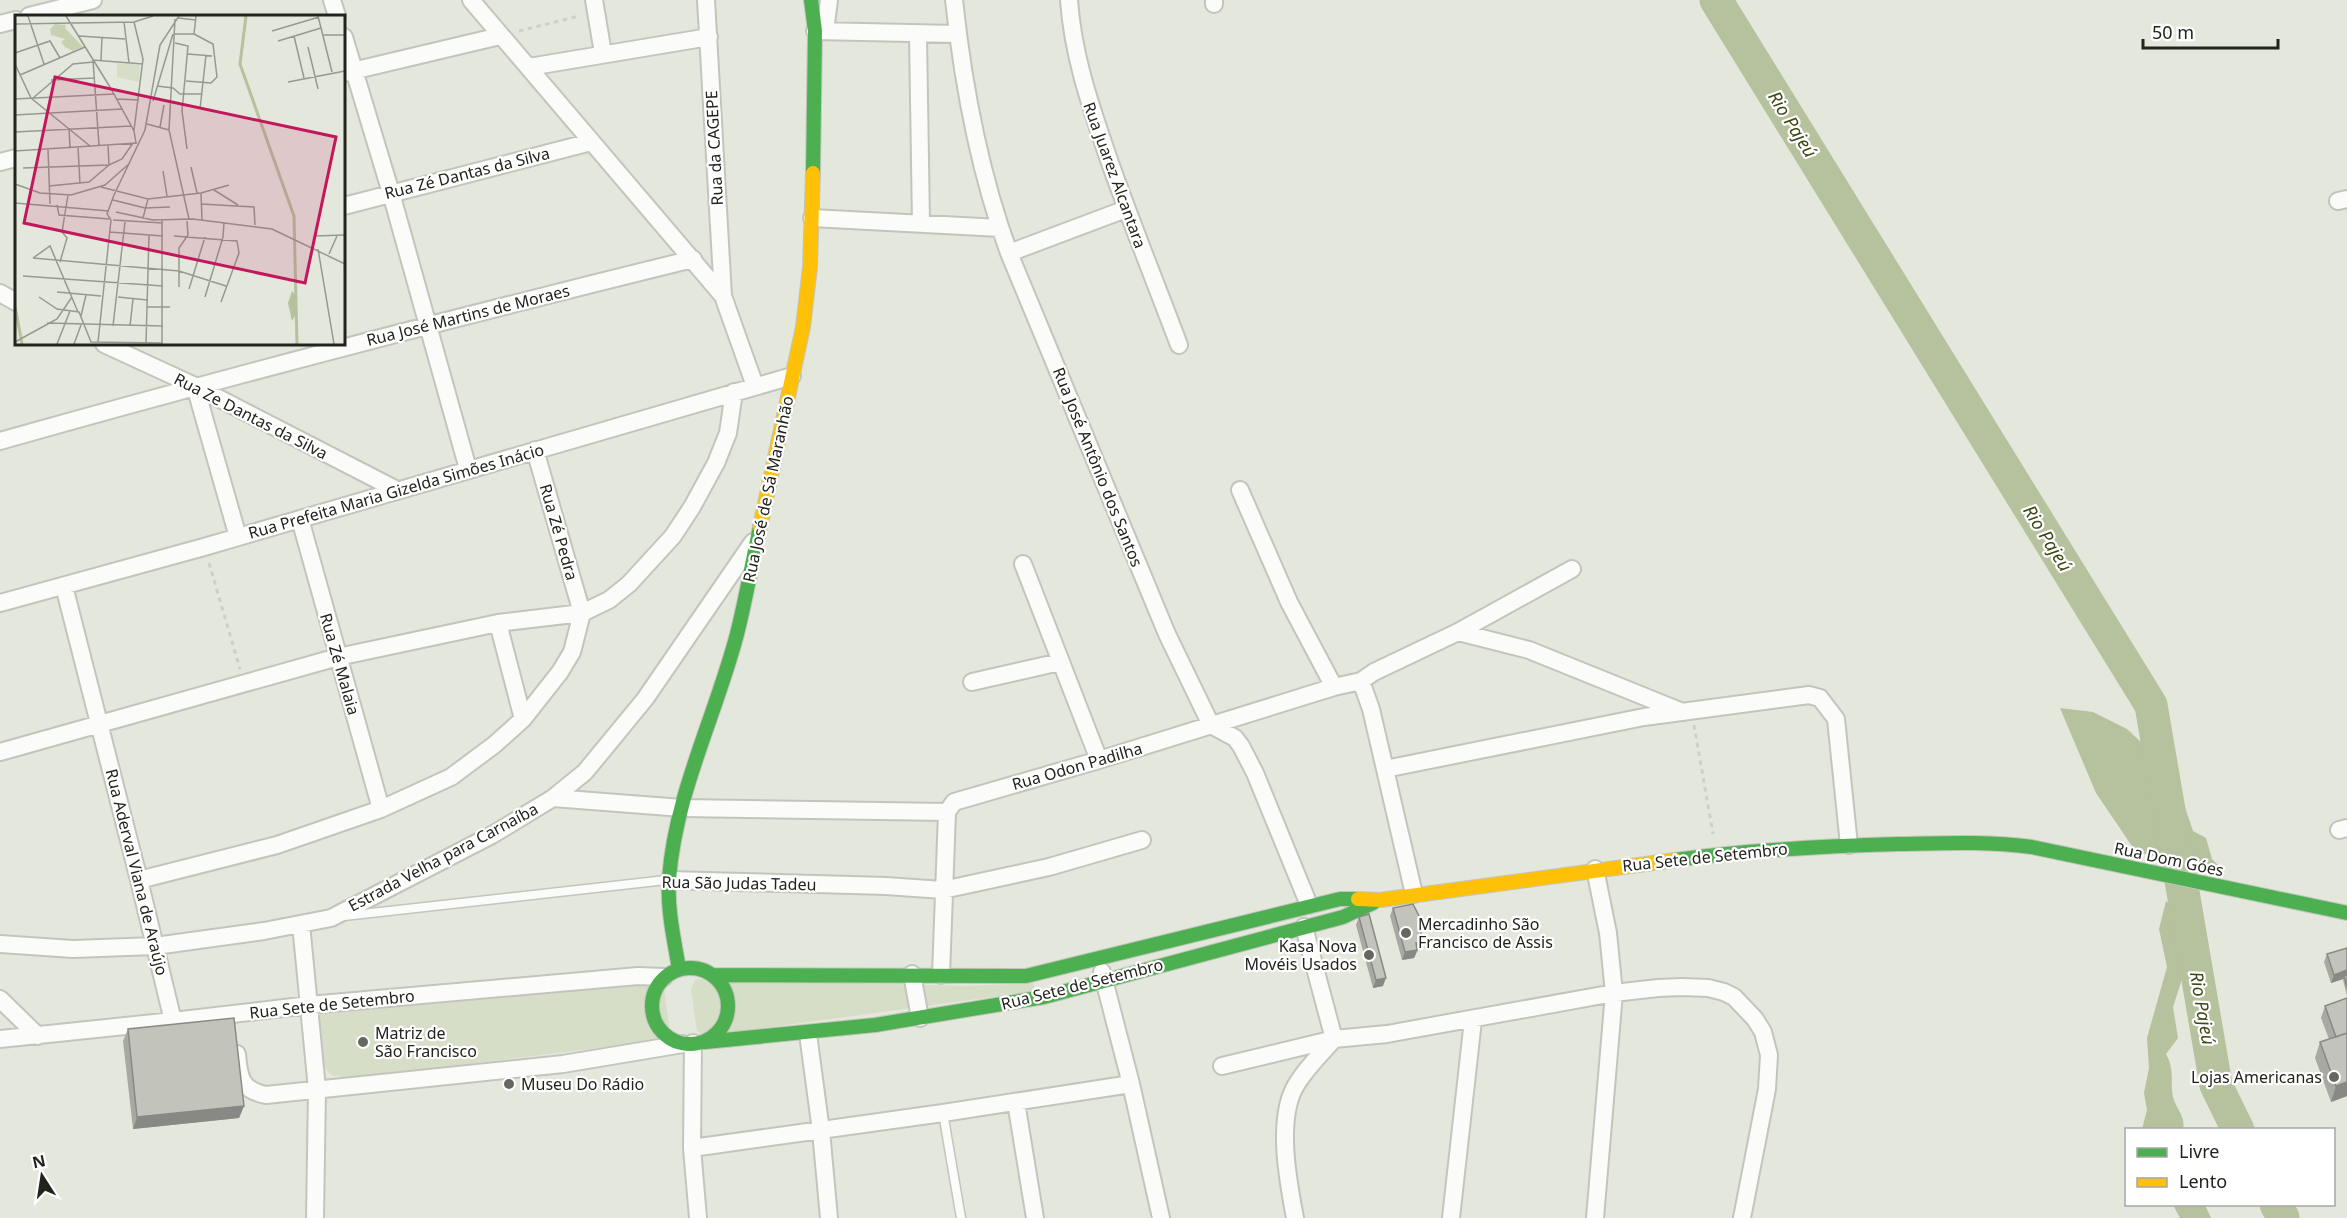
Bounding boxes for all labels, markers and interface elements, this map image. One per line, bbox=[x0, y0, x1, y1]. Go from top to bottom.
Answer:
scale bar bbox=[2143, 12, 2278, 50]
inset map bbox=[15, 15, 345, 345]
text: 50 m bbox=[2152, 20, 2194, 44]
water label: Rio Pajeú bbox=[1763, 86, 1823, 162]
street label: Rua da CAGEPE bbox=[700, 90, 728, 206]
street label: Rua Juarez Alcantara bbox=[1078, 99, 1152, 251]
street label: Rua Zé Dantas da Silva bbox=[382, 142, 552, 204]
street label: Rua José Martins de Moraes bbox=[364, 279, 572, 351]
street label: Rua José Antônio dos Santos bbox=[1048, 364, 1148, 570]
street label: Rua Ze Dantas da Silva bbox=[170, 368, 332, 464]
street label: Rua José de Sá Maranhão bbox=[737, 394, 799, 584]
street label: Rua Prefeita Maria Gizelda Simões Inácio bbox=[246, 438, 546, 544]
street label: Rua Zé Pedra bbox=[535, 481, 583, 583]
water label: Rio Pajeú bbox=[2018, 500, 2078, 576]
street label: Rua Zé Malaia bbox=[315, 610, 365, 718]
street label: Rua Odon Padilha bbox=[1009, 737, 1145, 795]
street label: Rua Aderval Viana de Araújo bbox=[101, 766, 173, 978]
street label: Estrada Velha para Carnaíba bbox=[344, 798, 542, 916]
street label: Rua Sete de Setembro bbox=[1621, 837, 1789, 877]
street label: Rua Dom Góes bbox=[2112, 837, 2226, 881]
street label: Rua São Judas Tadeu bbox=[661, 871, 817, 895]
place label: Mercadinho São Francisco de Assis bbox=[1418, 913, 1553, 953]
marker: Mercadinho São Francisco de Assis bbox=[1399, 926, 1413, 940]
place label: Kasa Nova Movéis Usados bbox=[1245, 935, 1357, 975]
marker: Kasa Nova Movéis Usados bbox=[1362, 948, 1376, 962]
street label: Rua Sete de Setembro bbox=[999, 953, 1165, 1015]
water label: Rio Pajeú bbox=[2185, 969, 2221, 1047]
street label: Rua Sete de Setembro bbox=[248, 984, 416, 1024]
place label: Matriz de São Francisco bbox=[375, 1022, 477, 1062]
marker: Matriz de São Francisco bbox=[356, 1035, 370, 1049]
place label: Lojas Americanas bbox=[2191, 1066, 2322, 1088]
marker: Lojas Americanas bbox=[2327, 1070, 2341, 1084]
place label: Museu Do Rádio bbox=[521, 1073, 644, 1095]
marker: Museu Do Rádio bbox=[502, 1077, 516, 1091]
legend bbox=[2125, 1128, 2335, 1206]
text: Livre bbox=[2179, 1139, 2219, 1163]
north arrow bbox=[12, 1146, 72, 1206]
text: N bbox=[30, 1149, 48, 1173]
text: Lento bbox=[2179, 1169, 2227, 1193]

